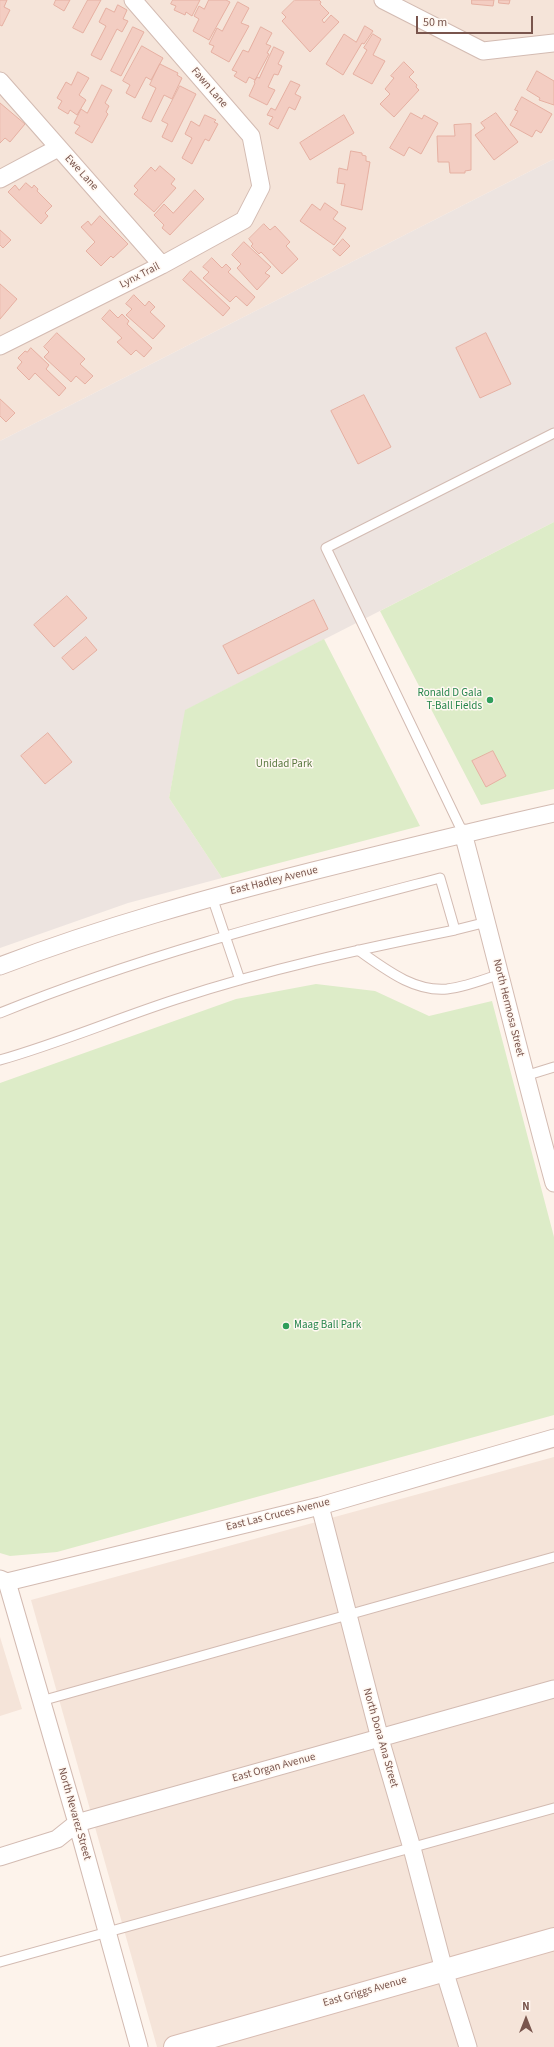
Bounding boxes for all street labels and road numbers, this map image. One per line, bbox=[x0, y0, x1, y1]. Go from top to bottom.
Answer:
street label: Fawn Lane bbox=[188, 65, 230, 111]
street label: Ewe Lane bbox=[61, 152, 101, 194]
street label: Lynx Trail bbox=[118, 260, 162, 292]
street label: East Hadley Avenue bbox=[229, 864, 319, 898]
street label: North Hermosa Street bbox=[489, 958, 527, 1058]
street label: East Las Cruces Avenue bbox=[225, 1496, 331, 1534]
street label: North Dona Ana Street bbox=[360, 1687, 400, 1789]
street label: East Organ Avenue bbox=[231, 1751, 317, 1785]
street label: North Nevarez Street bbox=[54, 1766, 94, 1862]
street label: East Griggs Avenue bbox=[321, 1974, 409, 2010]

